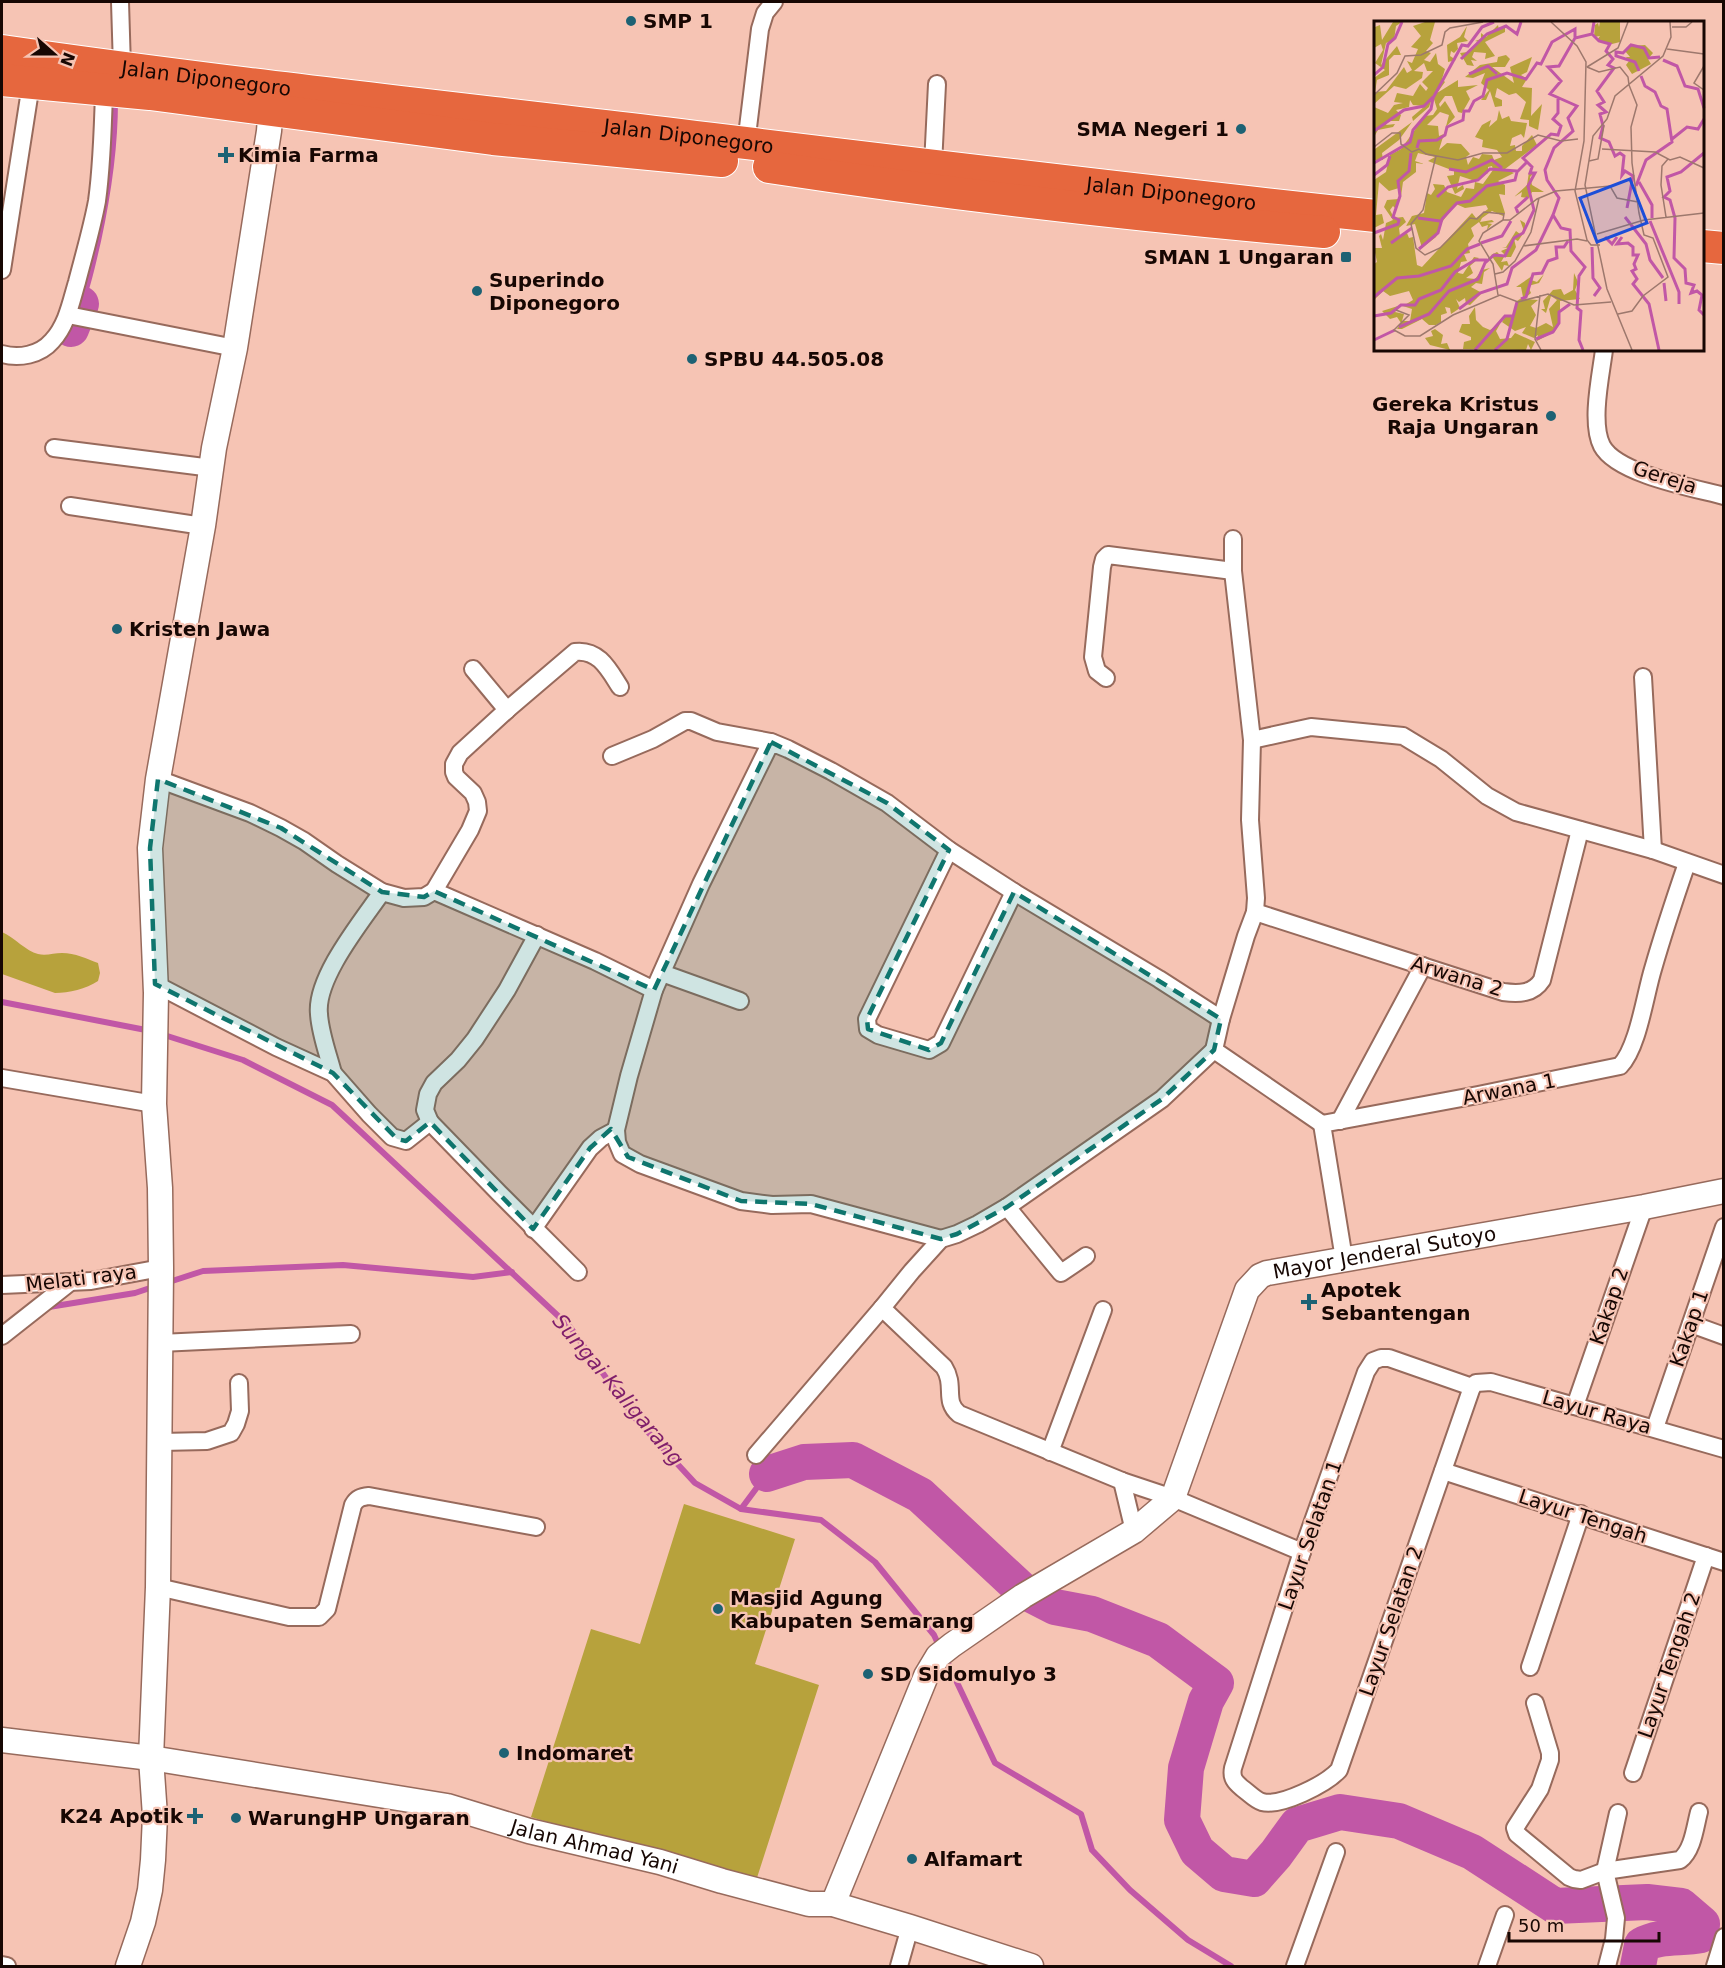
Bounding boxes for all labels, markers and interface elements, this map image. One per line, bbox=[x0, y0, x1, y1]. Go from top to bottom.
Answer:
place label: SMP 1 bbox=[643, 9, 713, 33]
marker: SMP 1 bbox=[624, 14, 638, 28]
inset map bbox=[1374, 21, 1704, 351]
north arrow bbox=[24, 24, 84, 84]
text: N bbox=[56, 50, 79, 69]
street label: Jalan Diponegoro bbox=[118, 55, 292, 101]
street label: Jalan Diponegoro bbox=[600, 114, 775, 158]
place label: SMA Negeri 1 bbox=[1076, 117, 1229, 141]
marker: SMA Negeri 1 bbox=[1234, 122, 1248, 136]
place label: Kimia Farma bbox=[238, 143, 379, 167]
marker: Kimia Farma bbox=[219, 148, 233, 162]
street label: Jalan Diponegoro bbox=[1083, 172, 1258, 215]
place label: SMAN 1 Ungaran bbox=[1144, 245, 1334, 269]
marker: SMAN 1 Ungaran bbox=[1339, 250, 1353, 264]
place label: Superindo Diponegoro bbox=[489, 268, 620, 315]
marker: Superindo Diponegoro bbox=[470, 284, 484, 298]
place label: SPBU 44.505.08 bbox=[704, 347, 884, 371]
marker: SPBU 44.505.08 bbox=[685, 352, 699, 366]
place label: Gereka Kristus Raja Ungaran bbox=[1372, 392, 1539, 439]
marker: Gereka Kristus Raja Ungaran bbox=[1544, 409, 1558, 423]
street label: Gereja bbox=[1630, 455, 1700, 499]
place label: Kristen Jawa bbox=[129, 617, 270, 641]
marker: Kristen Jawa bbox=[110, 622, 124, 636]
street label: Arwana 2 bbox=[1408, 951, 1506, 1001]
street label: Arwana 1 bbox=[1460, 1068, 1558, 1110]
street label: Mayor Jenderal Sutoyo bbox=[1271, 1221, 1498, 1284]
street label: Melati raya bbox=[24, 1259, 138, 1297]
street label: Kakap 2 bbox=[1585, 1264, 1633, 1348]
place label: Apotek Sebantengan bbox=[1321, 1278, 1470, 1325]
street label: Kakap 1 bbox=[1665, 1286, 1713, 1370]
marker: Apotek Sebantengan bbox=[1302, 1295, 1316, 1309]
water label: Sungai Kaligarang bbox=[548, 1309, 688, 1471]
street label: Layur Raya bbox=[1540, 1385, 1654, 1439]
street label: Layur Selatan 1 bbox=[1273, 1457, 1347, 1613]
street label: Layur Tengah bbox=[1516, 1484, 1650, 1548]
street label: Layur Selatan 2 bbox=[1354, 1543, 1428, 1699]
place label: Masjid Agung Kabupaten Semarang bbox=[730, 1586, 974, 1633]
street label: Layur Tengah 2 bbox=[1633, 1589, 1705, 1741]
marker: Masjid Agung Kabupaten Semarang bbox=[711, 1602, 725, 1616]
place label: SD Sidomulyo 3 bbox=[880, 1662, 1057, 1686]
marker: SD Sidomulyo 3 bbox=[861, 1667, 875, 1681]
place label: Indomaret bbox=[516, 1741, 634, 1765]
marker: Indomaret bbox=[497, 1746, 511, 1760]
place label: K24 Apotik bbox=[59, 1804, 184, 1828]
place label: WarungHP Ungaran bbox=[248, 1806, 470, 1830]
marker: K24 Apotik bbox=[188, 1809, 202, 1823]
marker: WarungHP Ungaran bbox=[229, 1811, 243, 1825]
street label: Jalan Ahmad Yani bbox=[506, 1813, 682, 1879]
place label: Alfamart bbox=[924, 1847, 1023, 1871]
marker: Alfamart bbox=[905, 1852, 919, 1866]
scale bar bbox=[1509, 1905, 1659, 1943]
text: 50 m bbox=[1518, 1915, 1564, 1936]

